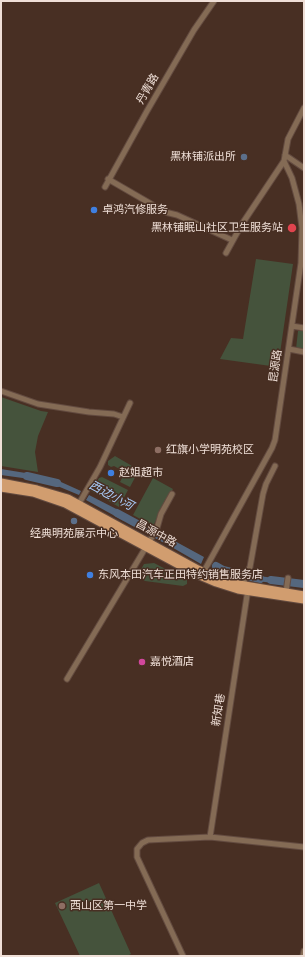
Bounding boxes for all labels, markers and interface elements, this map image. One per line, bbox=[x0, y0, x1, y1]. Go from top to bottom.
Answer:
street label: 丹青路 bbox=[134, 71, 162, 107]
place label: 黑林铺派出所 bbox=[170, 150, 236, 164]
marker: 黑林铺派出所 bbox=[239, 152, 249, 162]
place label: 卓鸿汽修服务 bbox=[102, 203, 168, 217]
marker: 卓鸿汽修服务 bbox=[89, 205, 99, 215]
place label: 黑林铺眠山社区卫生服务站 bbox=[151, 221, 283, 235]
marker: 黑林铺眠山社区卫生服务站 bbox=[286, 222, 298, 234]
street label: 昆源路 bbox=[267, 349, 285, 383]
place label: 红旗小学明苑校区 bbox=[166, 443, 254, 457]
marker: 红旗小学明苑校区 bbox=[153, 445, 163, 455]
place label: 赵姐超市 bbox=[119, 466, 163, 480]
marker: 赵姐超市 bbox=[106, 468, 116, 478]
water label: 西边小河 bbox=[86, 478, 136, 514]
marker: 经典明苑展示中心 bbox=[69, 516, 79, 526]
street label: 昌源中路 bbox=[134, 518, 178, 550]
place label: 经典明苑展示中心 bbox=[30, 527, 118, 541]
place label: 东风本田汽车正田特约销售服务店 bbox=[98, 568, 263, 582]
marker: 东风本田汽车正田特约销售服务店 bbox=[85, 570, 95, 580]
place label: 嘉悦酒店 bbox=[150, 655, 194, 669]
marker: 嘉悦酒店 bbox=[137, 657, 147, 667]
street label: 新知巷 bbox=[210, 693, 228, 727]
place label: 西山区第一中学 bbox=[70, 899, 147, 913]
marker: 西山区第一中学 bbox=[57, 901, 67, 911]

